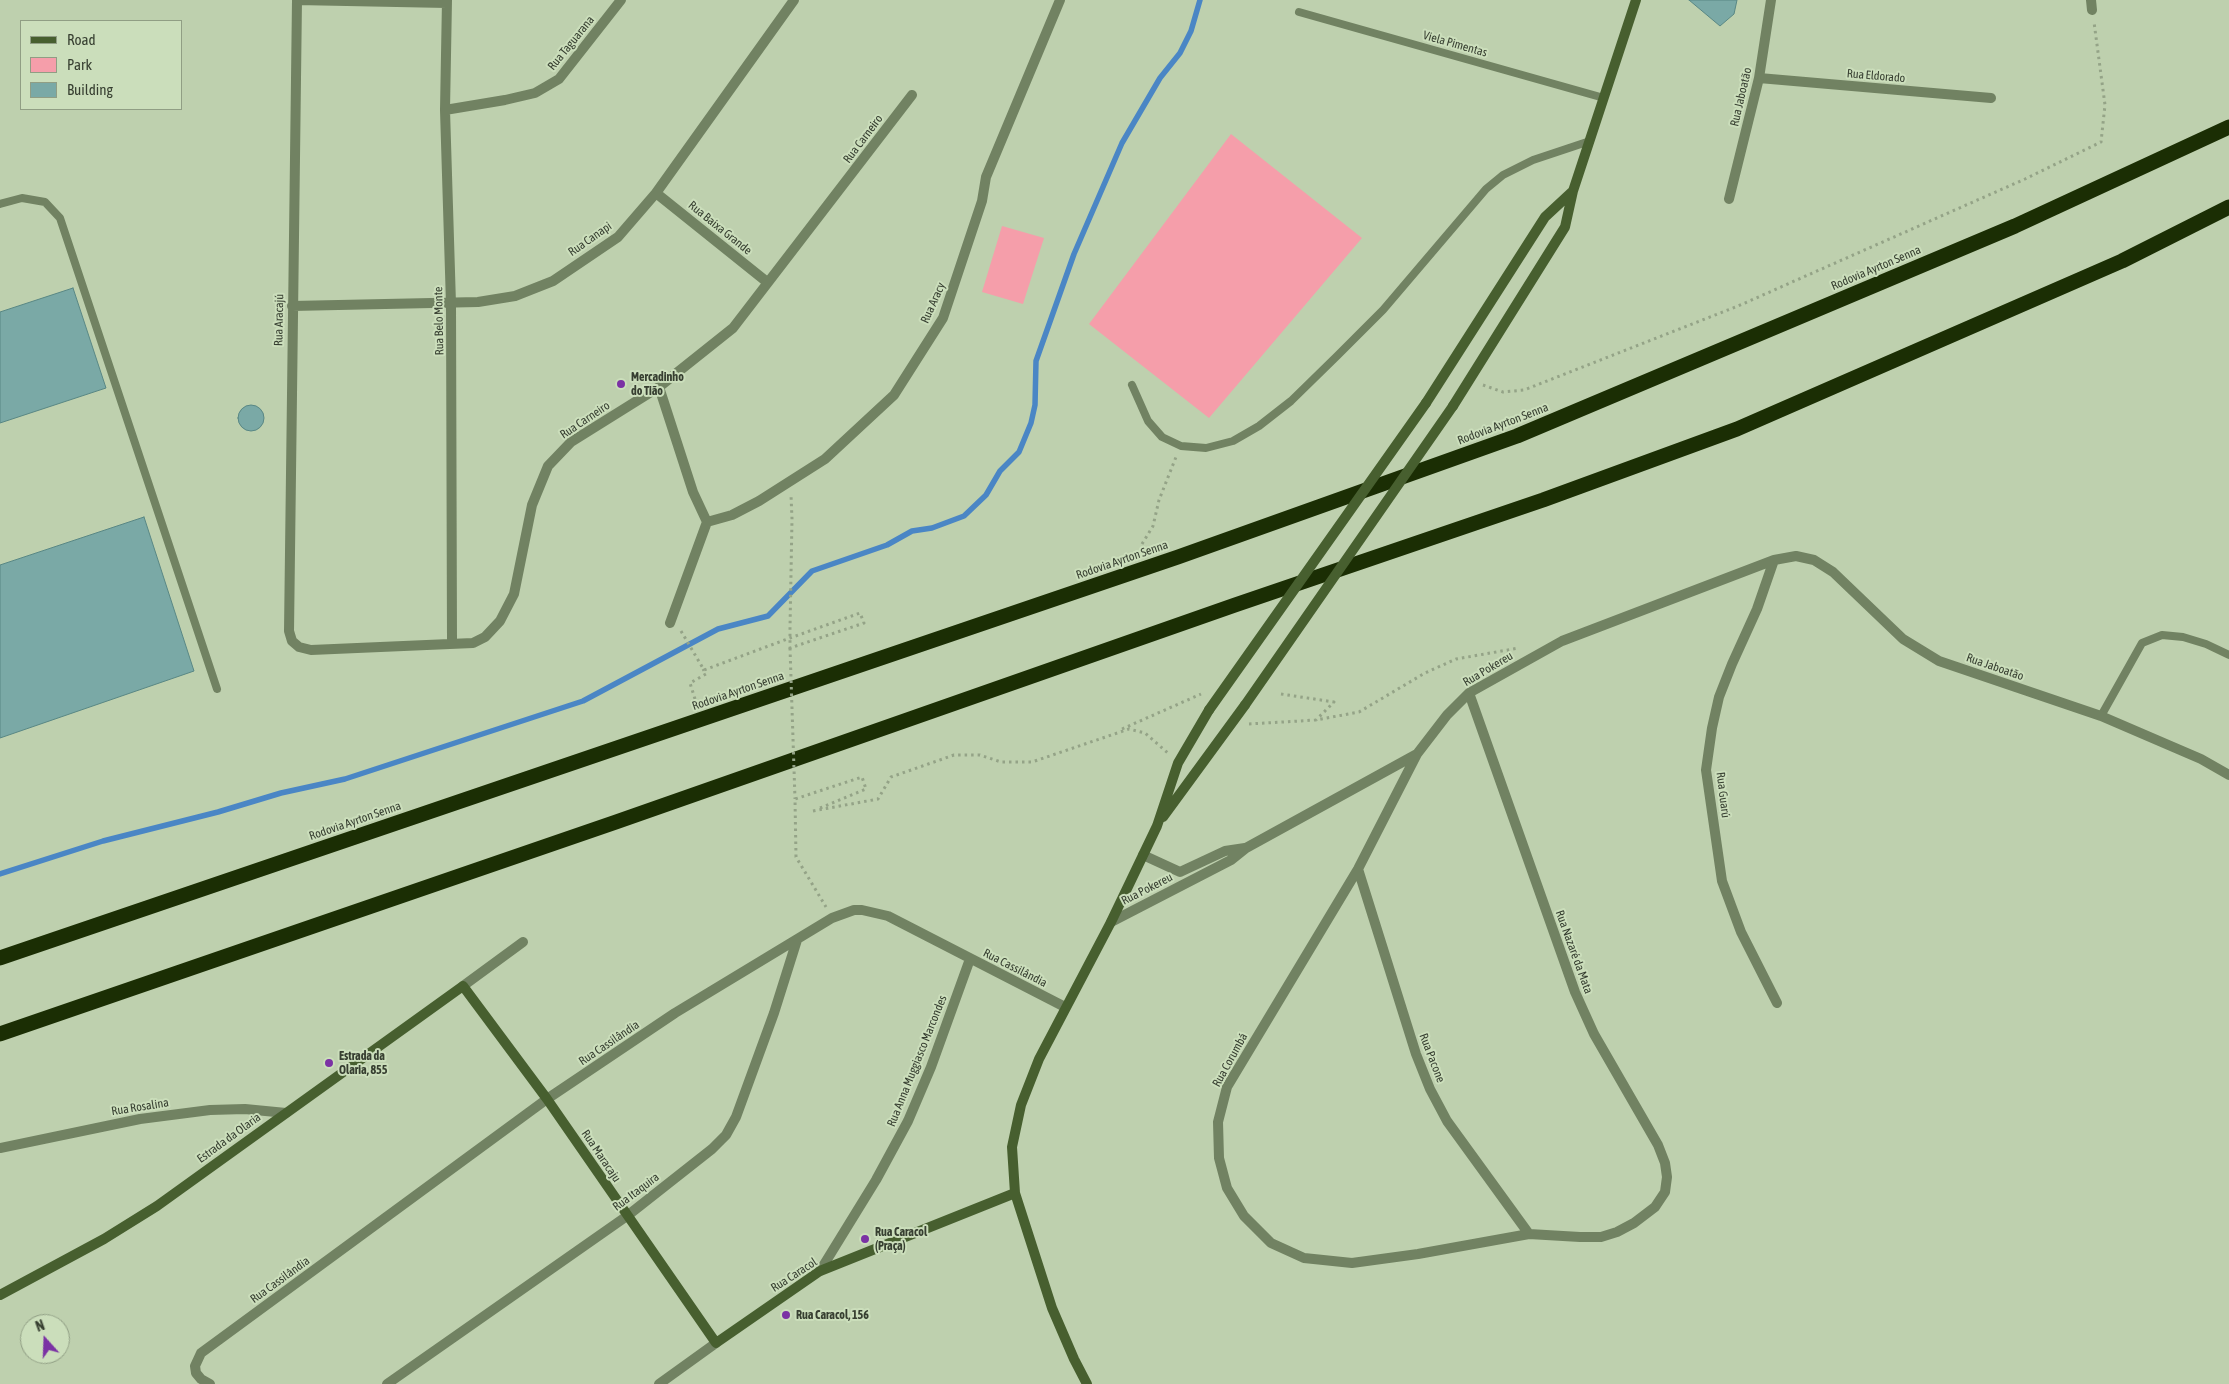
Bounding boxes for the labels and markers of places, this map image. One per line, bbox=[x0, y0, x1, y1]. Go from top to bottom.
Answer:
place label: Mercadinho do Tião bbox=[631, 370, 684, 398]
marker: Mercadinho do Tião bbox=[615, 378, 627, 390]
place label: Estrada da Olaria, 855 bbox=[339, 1049, 387, 1077]
marker: Estrada da Olaria, 855 bbox=[323, 1057, 335, 1069]
place label: Rua Caracol (Praça) bbox=[875, 1225, 927, 1253]
marker: Rua Caracol (Praça) bbox=[859, 1233, 871, 1245]
place label: Rua Caracol, 156 bbox=[796, 1308, 869, 1322]
marker: Rua Caracol, 156 bbox=[780, 1309, 792, 1321]

